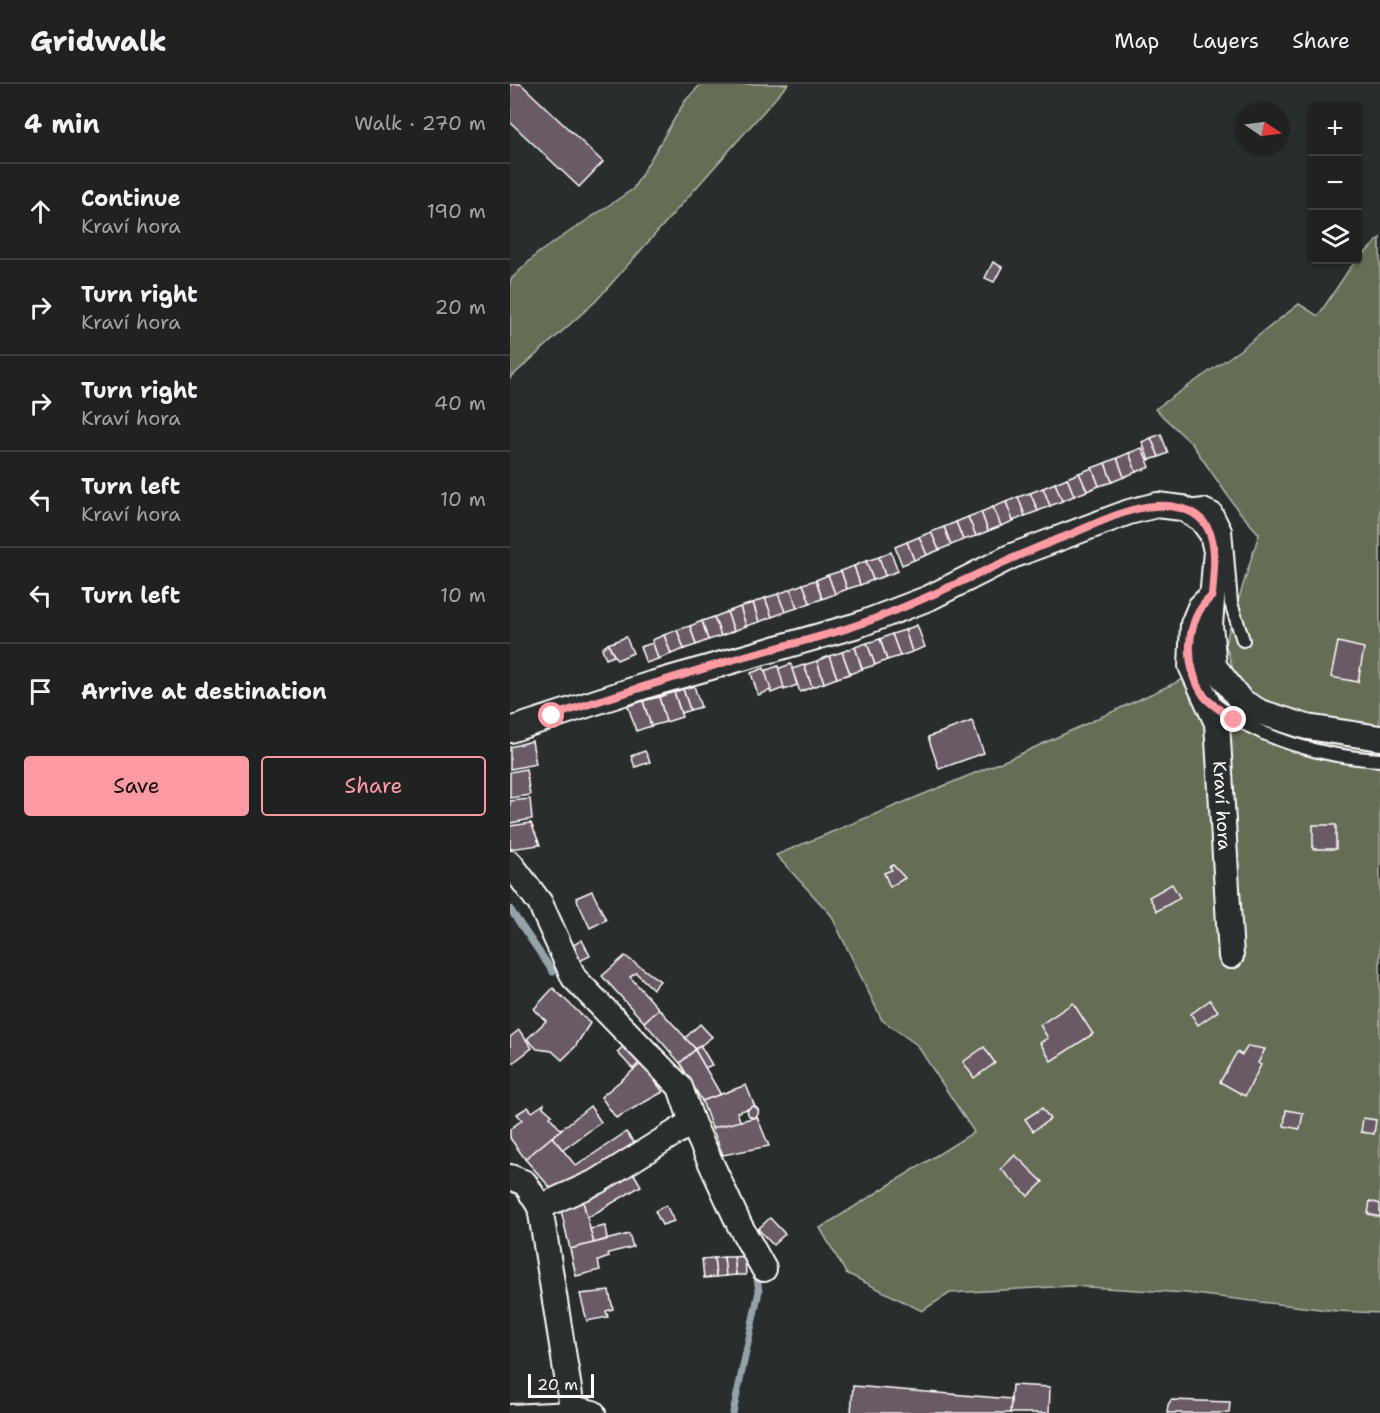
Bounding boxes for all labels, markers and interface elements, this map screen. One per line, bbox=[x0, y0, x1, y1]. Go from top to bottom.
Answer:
text: Gridwalk bbox=[30, 22, 167, 60]
text: Map bbox=[1114, 27, 1159, 55]
text: Layers bbox=[1192, 27, 1259, 55]
text: Share bbox=[1292, 27, 1350, 55]
north arrow bbox=[1236, 102, 1290, 156]
map controls bbox=[1308, 102, 1362, 264]
button: + bbox=[1308, 102, 1362, 156]
text: 4 min bbox=[24, 106, 100, 141]
text: Walk · 270 m bbox=[354, 110, 486, 136]
button: − bbox=[1308, 156, 1362, 210]
text: Continue bbox=[81, 184, 181, 213]
icon: ahead bbox=[24, 195, 57, 228]
text: 190 m bbox=[427, 198, 486, 224]
button: layers bbox=[1308, 210, 1362, 264]
text: Kraví hora bbox=[81, 213, 181, 239]
text: Turn right bbox=[81, 280, 198, 309]
icon: right bbox=[24, 291, 57, 324]
text: 20 m bbox=[435, 294, 486, 320]
text: Kraví hora bbox=[81, 309, 181, 335]
text: Turn right bbox=[81, 376, 198, 405]
icon: right bbox=[24, 387, 57, 420]
text: 40 m bbox=[434, 390, 486, 416]
text: Kraví hora bbox=[81, 405, 181, 431]
text: Turn left bbox=[81, 472, 180, 501]
icon: left bbox=[24, 483, 57, 516]
text: 10 m bbox=[440, 486, 486, 512]
text: Kraví hora bbox=[81, 501, 181, 527]
icon: left bbox=[24, 579, 57, 612]
text: Turn left bbox=[81, 581, 180, 610]
text: 10 m bbox=[440, 582, 486, 608]
icon: arrive bbox=[24, 675, 57, 708]
text: Arrive at destination bbox=[81, 677, 327, 706]
route start bbox=[538, 702, 564, 728]
route end bbox=[1220, 706, 1246, 732]
button: Save bbox=[24, 756, 249, 816]
button: Share bbox=[261, 756, 486, 816]
street label: Kraví hora bbox=[1207, 760, 1237, 851]
scale bar bbox=[528, 1371, 594, 1398]
text: 20 m bbox=[537, 1374, 578, 1395]

